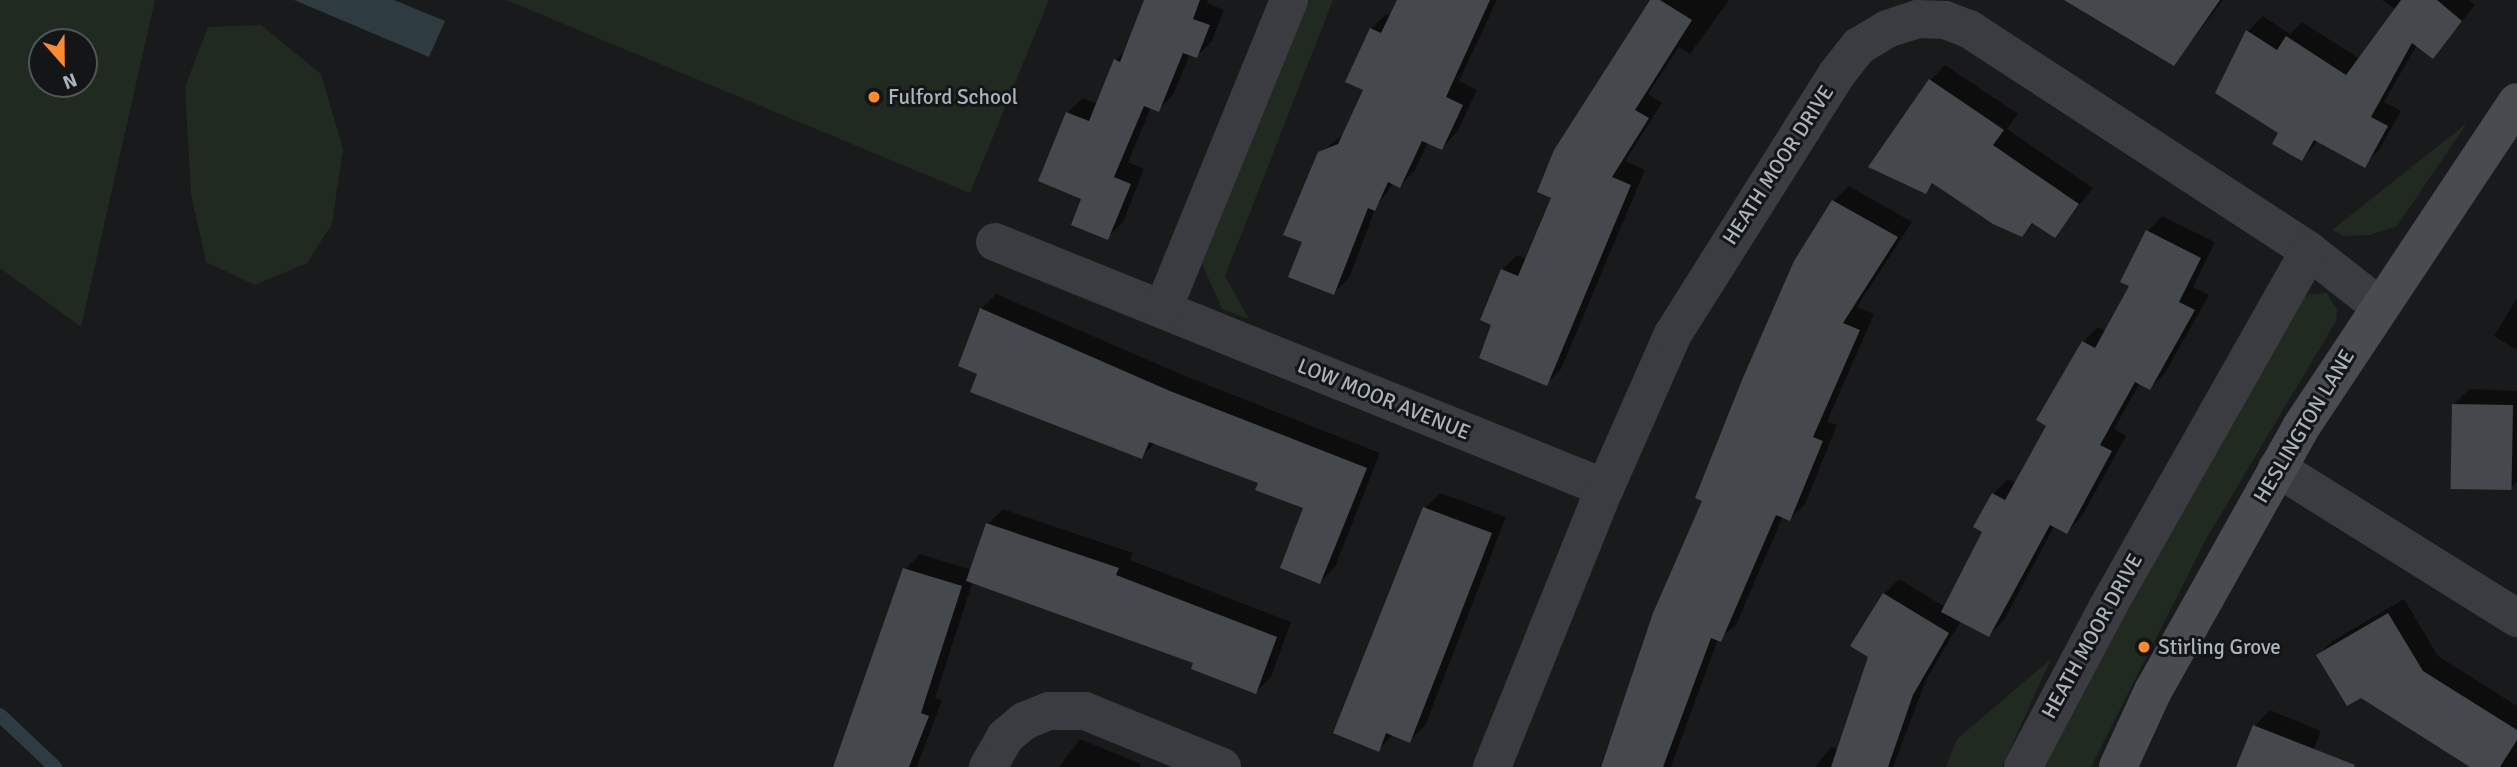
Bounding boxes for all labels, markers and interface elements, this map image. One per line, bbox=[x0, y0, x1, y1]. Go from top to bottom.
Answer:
north arrow bbox=[28, 28, 98, 98]
text: N bbox=[59, 67, 80, 94]
street label: HEATH MOOR DRIVE bbox=[1717, 81, 1839, 249]
place label: Fulford School bbox=[888, 84, 1018, 110]
marker: Fulford School bbox=[866, 89, 882, 105]
street label: HESLINGTON LANE bbox=[2248, 345, 2360, 507]
street label: LOW MOOR AVENUE bbox=[1294, 353, 1474, 445]
street label: HEATH MOOR DRIVE bbox=[2036, 549, 2148, 723]
place label: Stirling Grove bbox=[2158, 634, 2281, 660]
marker: Stirling Grove bbox=[2136, 639, 2152, 655]

